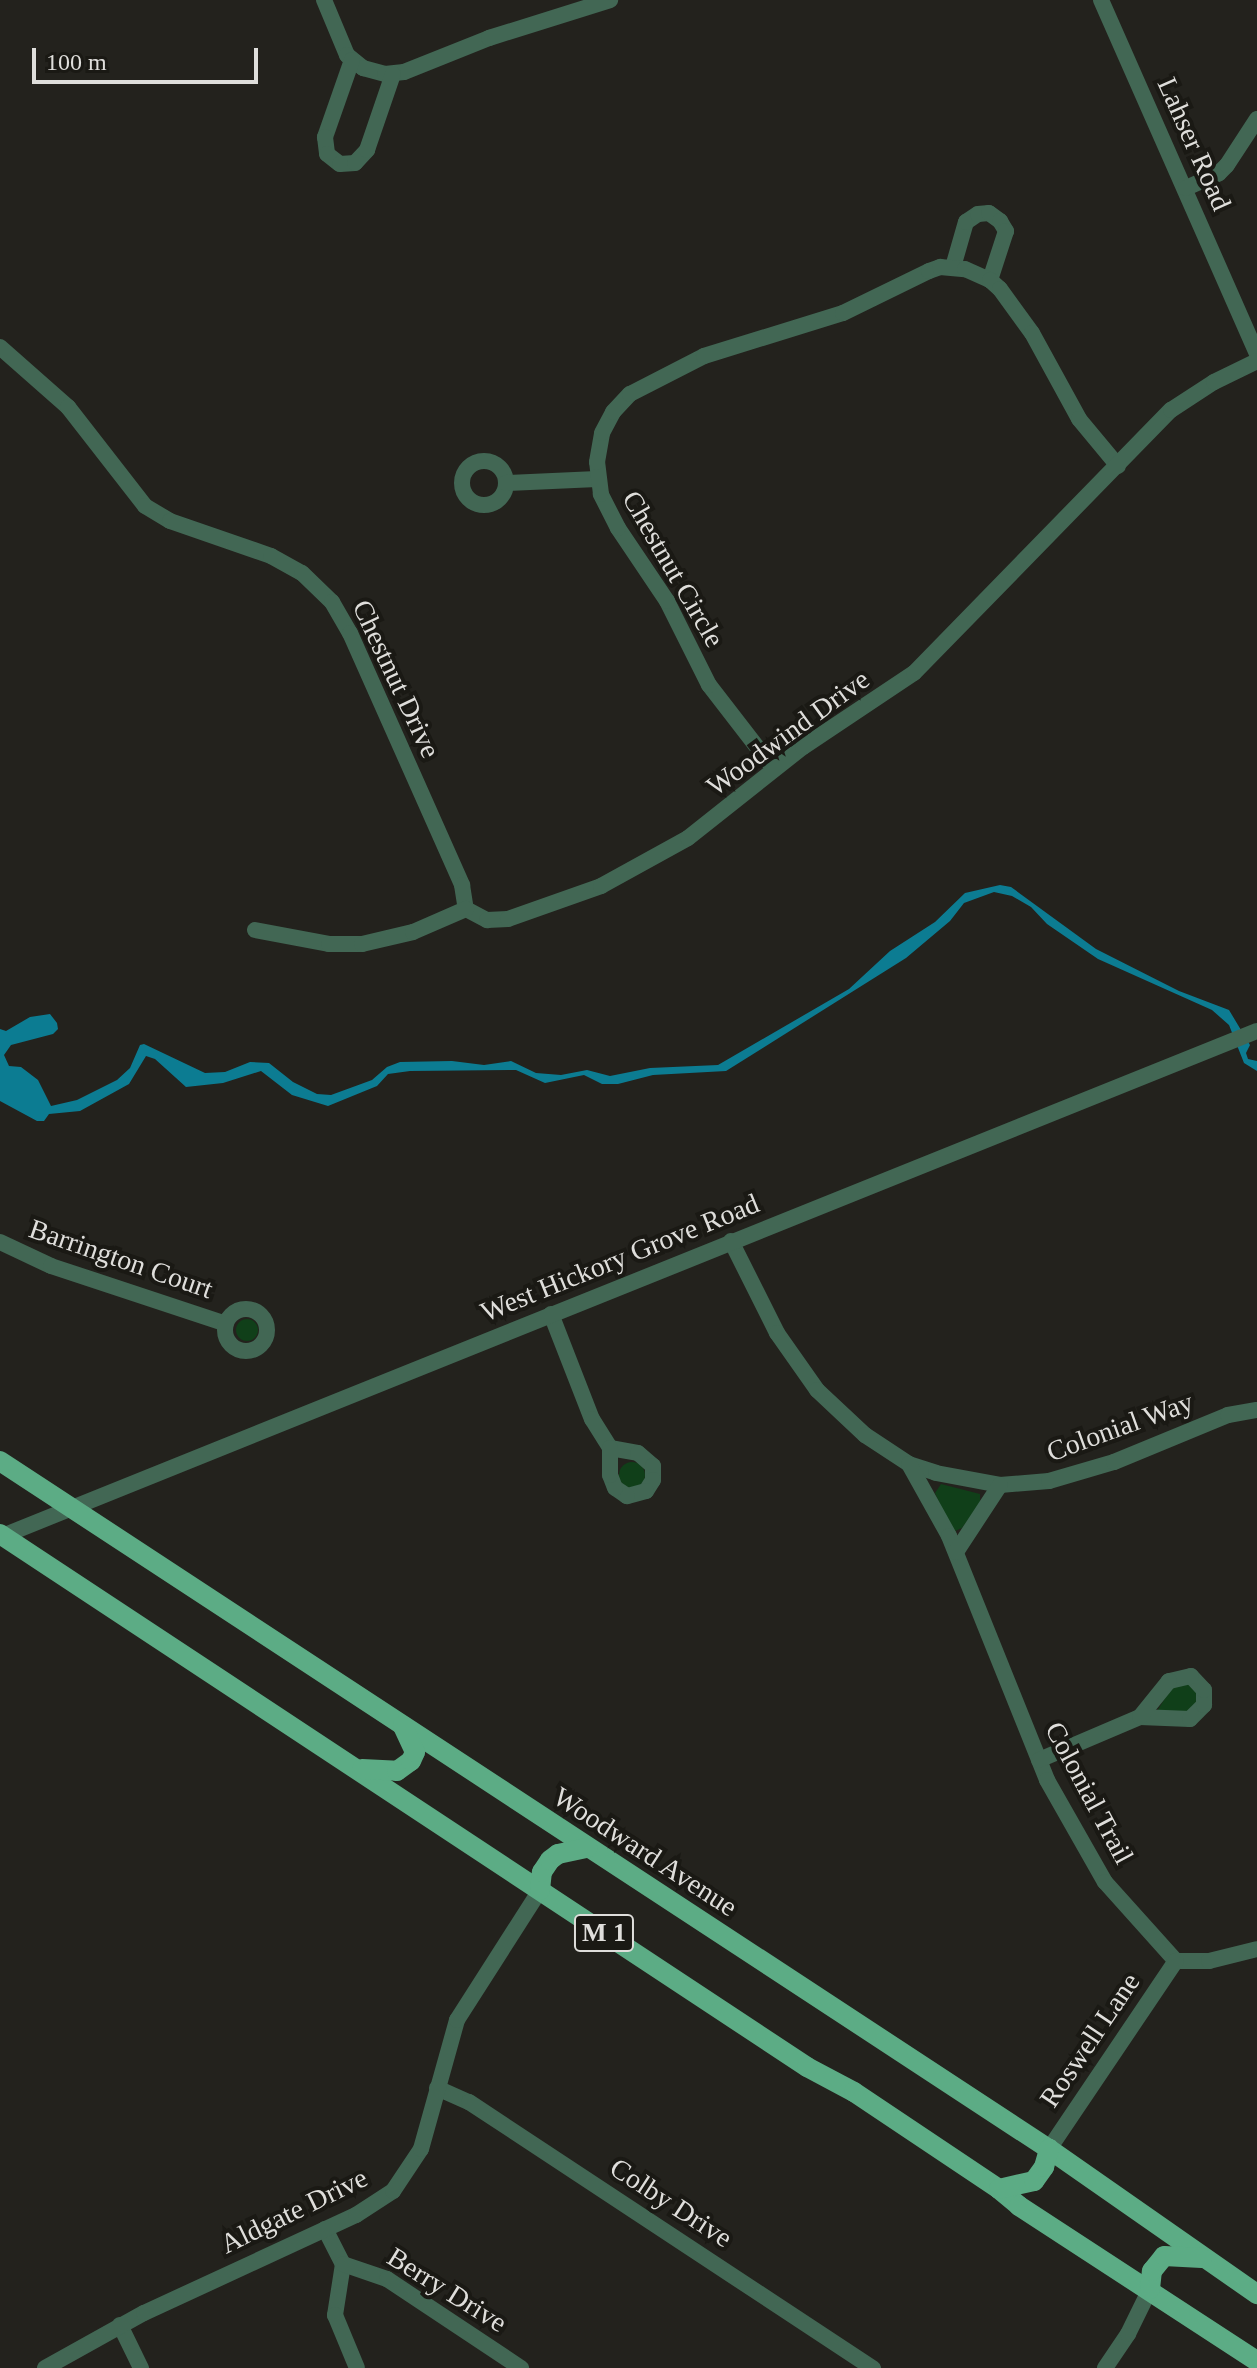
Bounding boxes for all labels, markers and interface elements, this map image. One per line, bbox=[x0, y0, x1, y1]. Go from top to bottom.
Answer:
scale bar bbox=[36, 32, 262, 82]
text: 100 m bbox=[46, 49, 107, 75]
street label: Lahser Road bbox=[1150, 72, 1238, 216]
street label: Chestnut Circle bbox=[615, 485, 731, 653]
street label: Chestnut Drive bbox=[345, 595, 447, 763]
street label: Woodwind Drive bbox=[700, 663, 876, 803]
street label: West Hickory Grove Road bbox=[476, 1187, 764, 1329]
street label: Barrington Court bbox=[25, 1212, 217, 1306]
street label: Colonial Way bbox=[1042, 1385, 1198, 1469]
street label: Colonial Trail bbox=[1037, 1716, 1141, 1870]
street label: Woodward Avenue bbox=[546, 1780, 744, 1924]
road number: M 1 bbox=[572, 1911, 636, 1955]
street label: Roswell Lane bbox=[1033, 1966, 1147, 2114]
street label: Colby Drive bbox=[603, 2151, 739, 2255]
street label: Aldgate Drive bbox=[215, 2161, 373, 2261]
street label: Berry Drive bbox=[381, 2240, 513, 2340]

